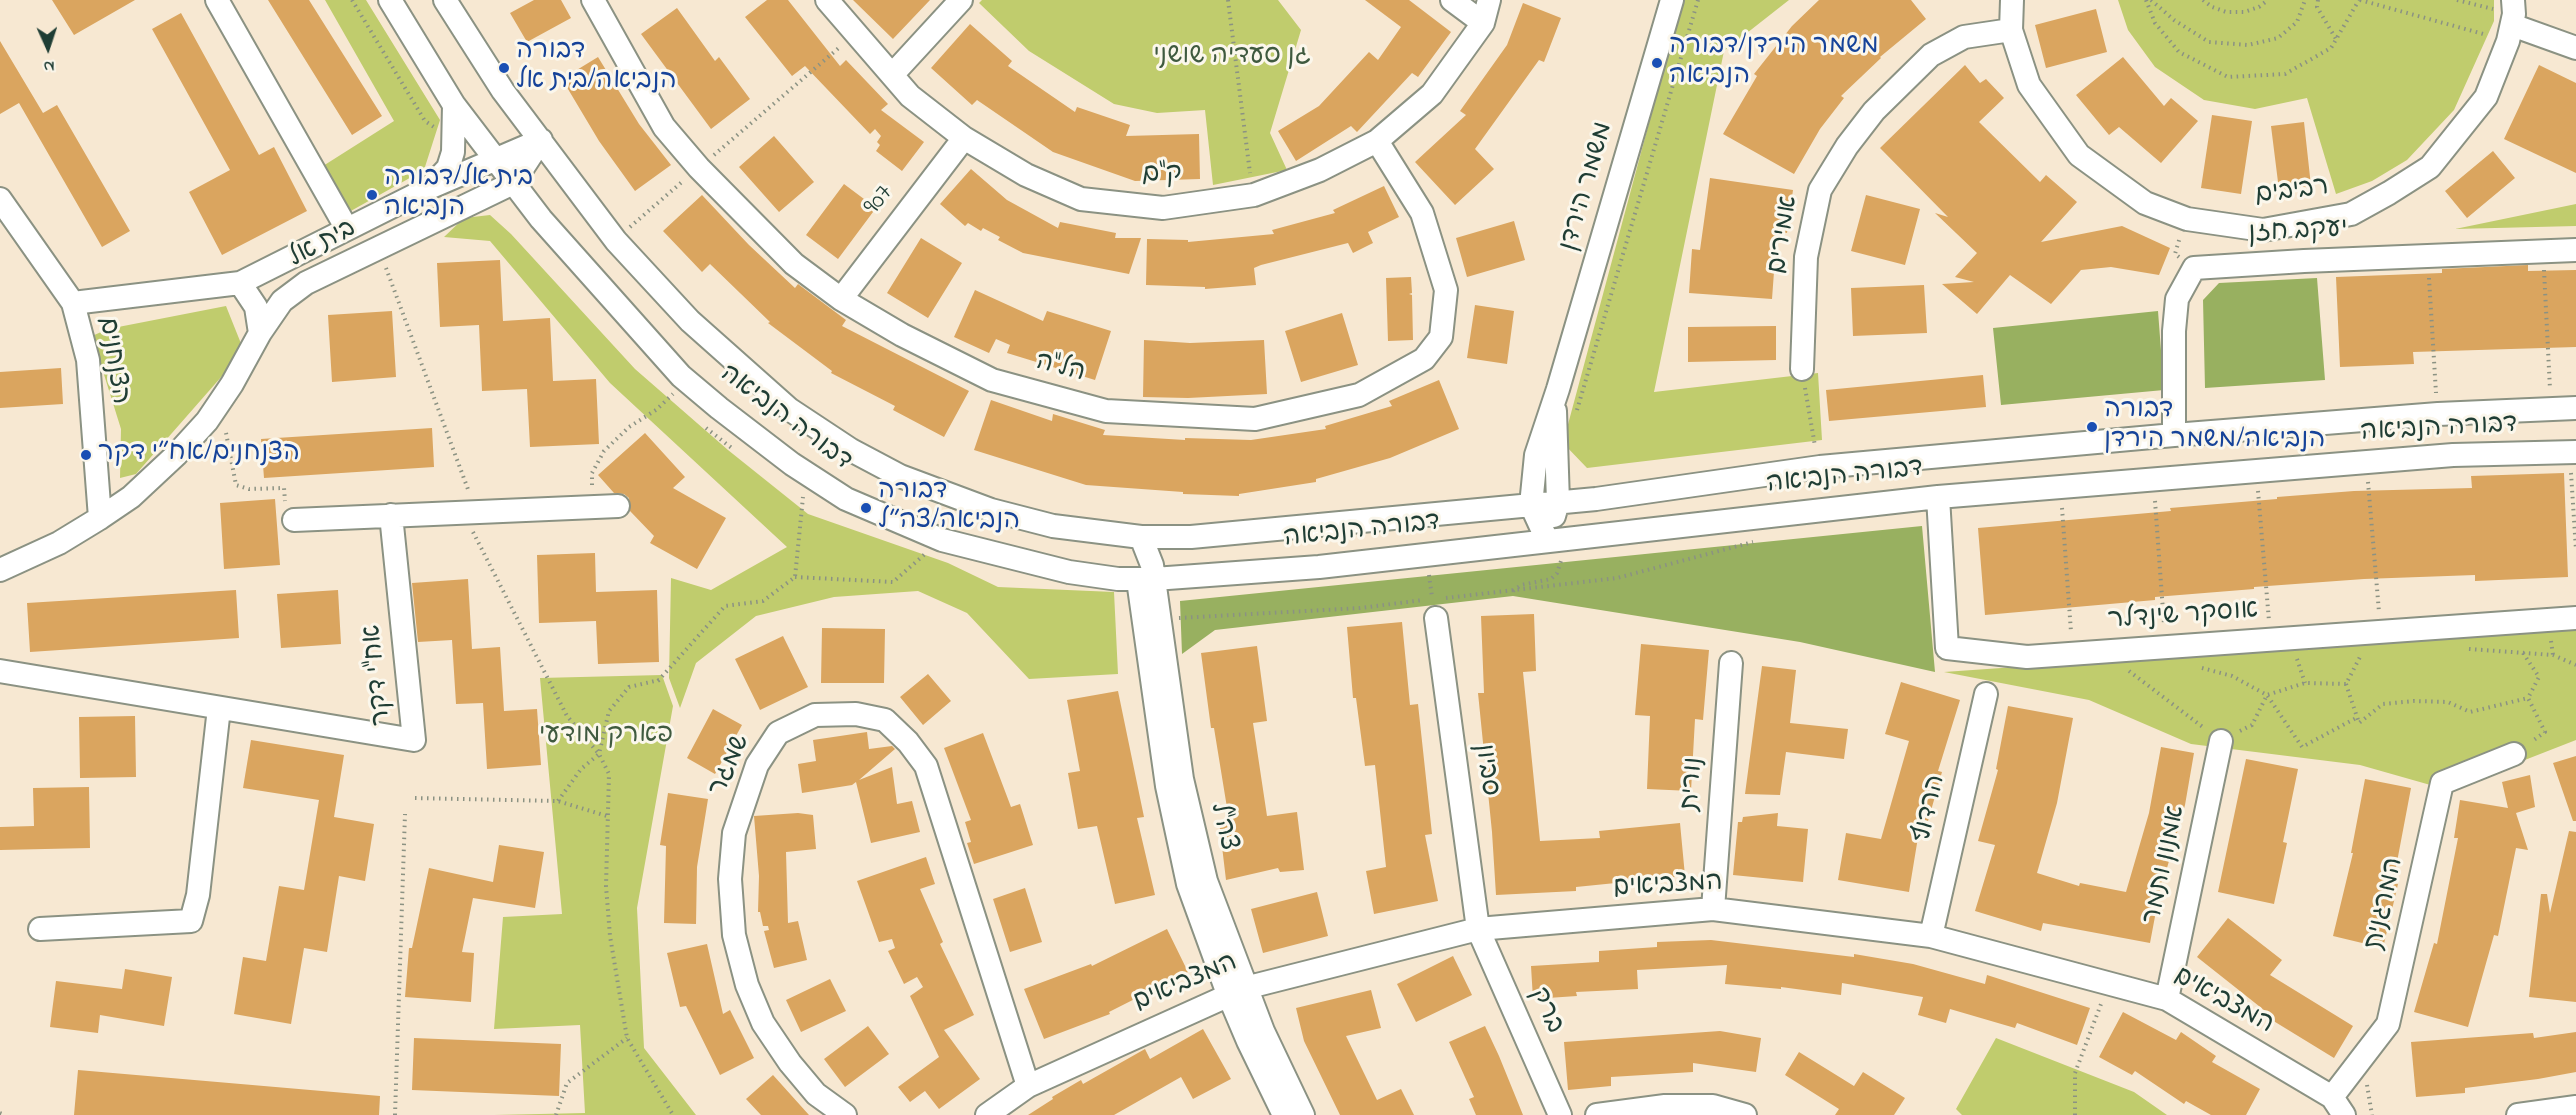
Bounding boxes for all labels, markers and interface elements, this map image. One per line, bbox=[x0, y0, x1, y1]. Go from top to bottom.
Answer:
north arrow bbox=[18, 18, 78, 78]
place label: משמר הירדן/דבורה הנביאה bbox=[1669, 32, 1879, 94]
place label: דבורה הנביאה/בית אל bbox=[516, 37, 677, 98]
park label: גן סעדיה שושני bbox=[1153, 42, 1311, 74]
text: N bbox=[43, 54, 55, 78]
marker: משמר הירדן/דבורה הנביאה bbox=[1650, 56, 1664, 70]
marker: דבורה הנביאה/בית אל bbox=[497, 61, 511, 75]
street label: משמר הירדן bbox=[1555, 119, 1621, 255]
street label: ק"ם bbox=[1142, 160, 1182, 192]
place label: בית אל/דבורה הנביאה bbox=[384, 164, 533, 225]
street label: רביבים bbox=[2253, 173, 2331, 213]
street label: 907 bbox=[859, 180, 901, 222]
marker: בית אל/דבורה הנביאה bbox=[365, 188, 379, 202]
street label: אמירים bbox=[1763, 194, 1807, 276]
street label: בית אל bbox=[284, 214, 362, 276]
street label: יעקב חזן bbox=[2247, 215, 2349, 251]
street label: הצנחנים bbox=[90, 315, 134, 407]
street label: הל"ה bbox=[1032, 347, 1088, 391]
street label: דבורה הנביאה bbox=[713, 359, 857, 479]
place label: דבורה הנביאה/משמר הירדן bbox=[2104, 396, 2325, 458]
street label: דבורה הנביאה bbox=[2360, 410, 2518, 450]
marker: דבורה הנביאה/משמר הירדן bbox=[2085, 420, 2099, 434]
place label: הצנחנים/אח״י דקר bbox=[98, 439, 300, 471]
marker: הצנחנים/אח״י דקר bbox=[79, 448, 93, 462]
street label: דבורה הנביאה bbox=[1765, 454, 1925, 502]
place label: דבורה הנביאה/צה״ל bbox=[878, 477, 1020, 538]
marker: דבורה הנביאה/צה״ל bbox=[859, 501, 873, 515]
street label: דבורה הנביאה bbox=[1282, 508, 1442, 556]
street label: אוסקר שינדלר bbox=[2107, 596, 2259, 638]
street label: אח"י דקר bbox=[358, 623, 400, 727]
park label: פארק מודעי bbox=[539, 721, 673, 753]
street label: שמגר bbox=[704, 730, 758, 802]
street label: סביון bbox=[1466, 742, 1504, 798]
street label: נורית bbox=[1677, 756, 1711, 812]
street label: הרדוף bbox=[1908, 772, 1954, 846]
street label: צה"ל bbox=[1201, 800, 1243, 854]
street label: אמנון ותמר bbox=[2138, 803, 2194, 927]
street label: המרגנית bbox=[2360, 855, 2412, 953]
street label: המצביאים bbox=[1613, 869, 1723, 905]
street label: המצביאים bbox=[1130, 948, 1242, 1020]
street label: המצביאים bbox=[2168, 962, 2278, 1042]
street label: ברק bbox=[1521, 983, 1569, 1039]

